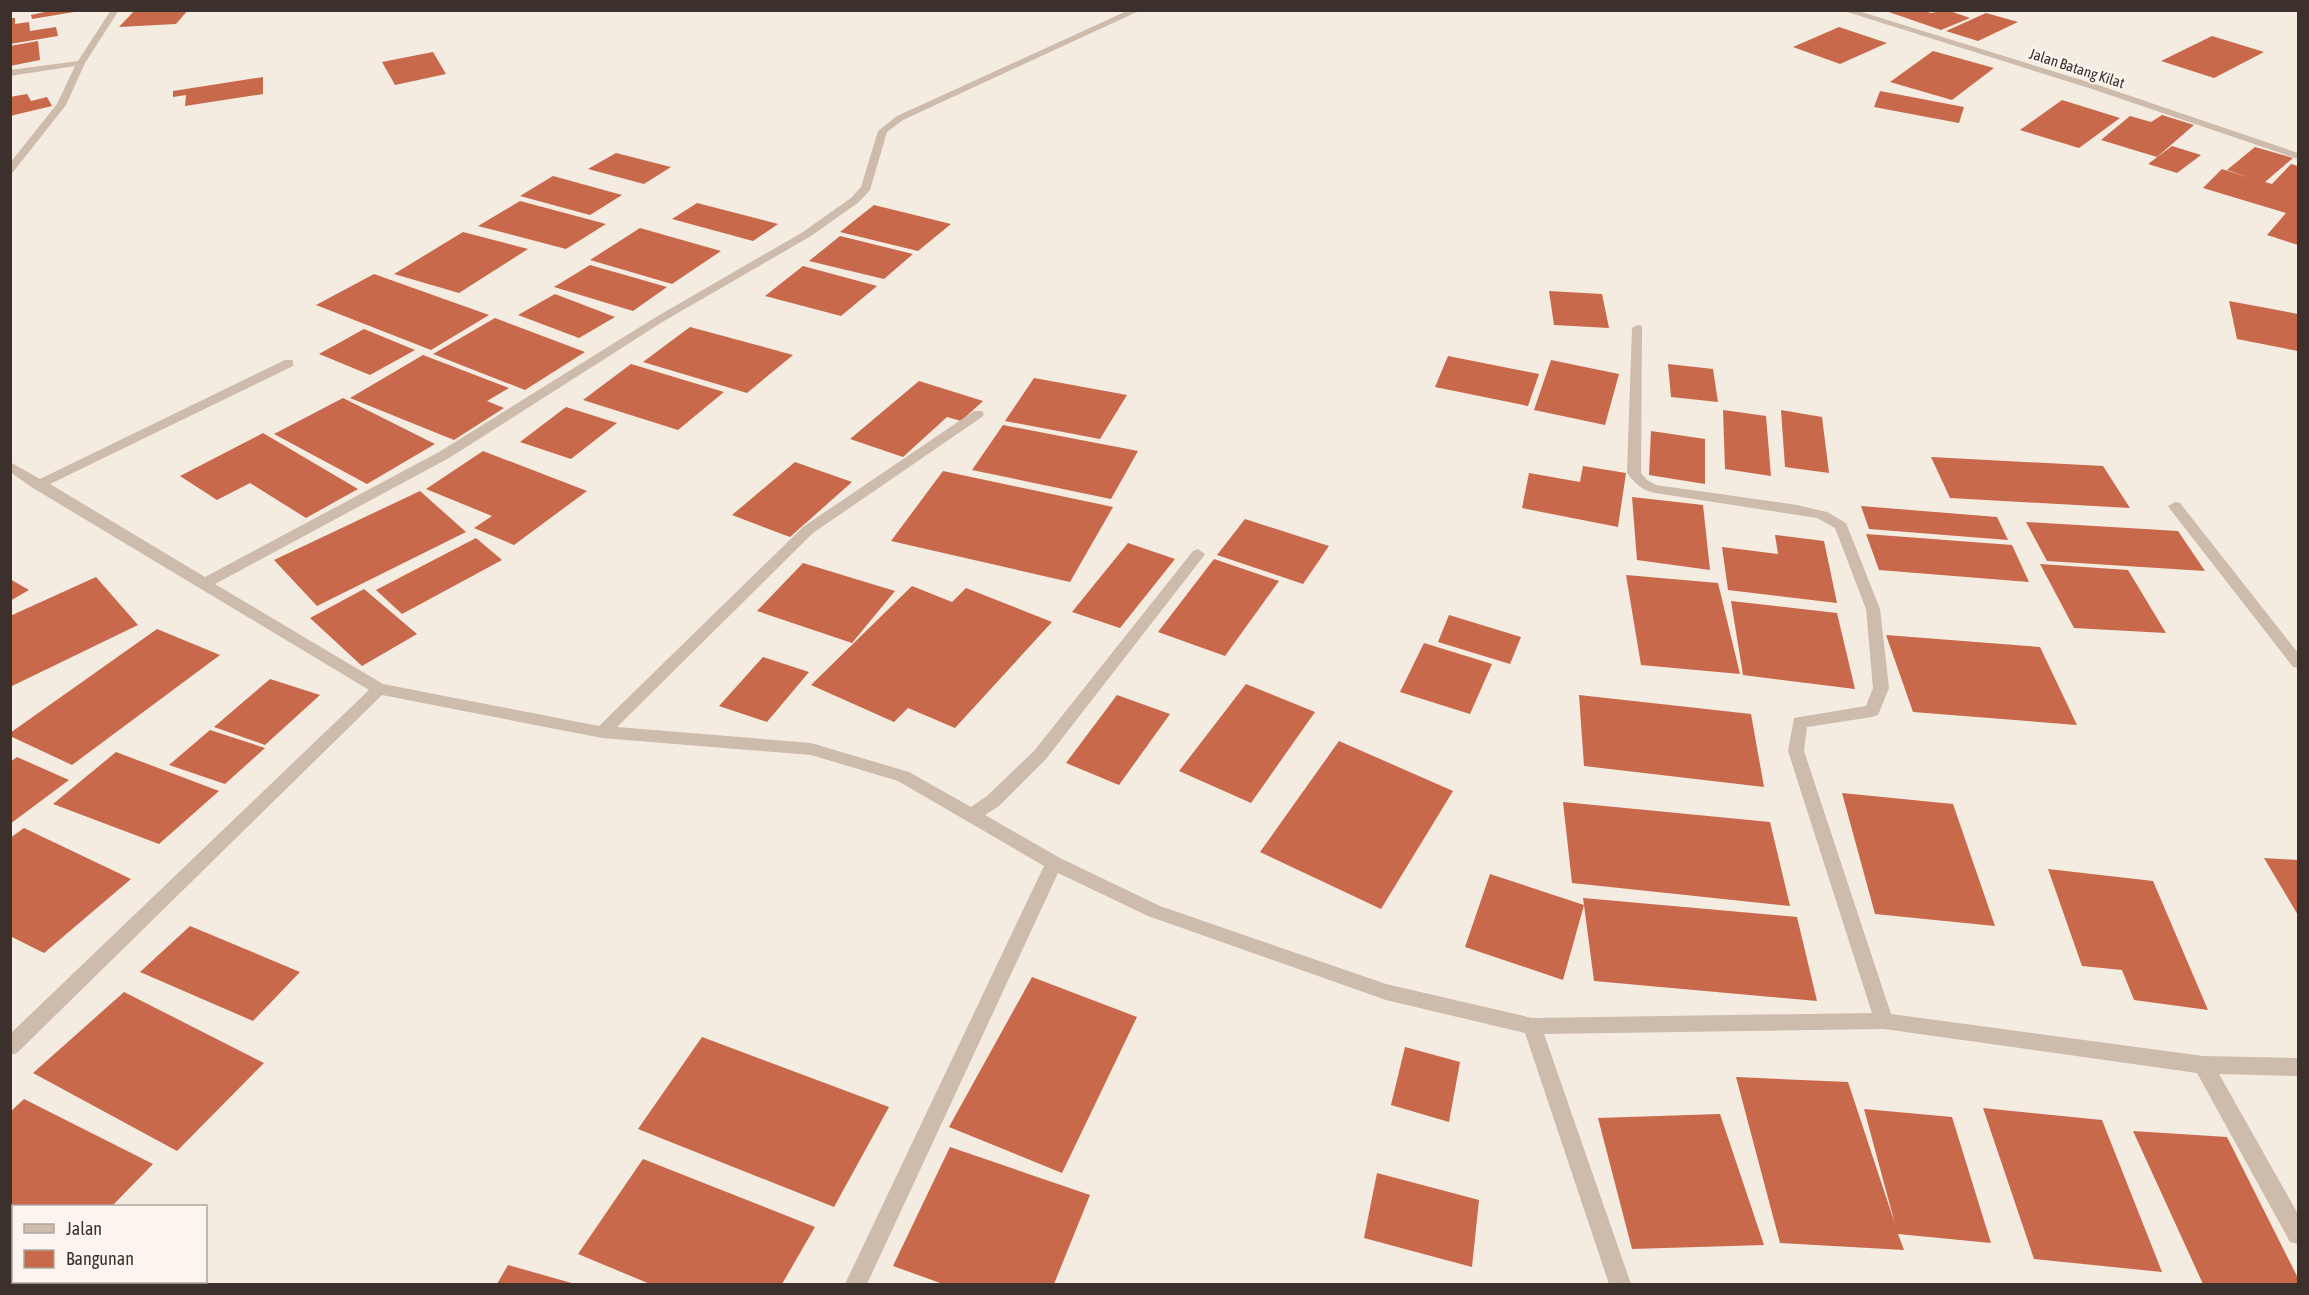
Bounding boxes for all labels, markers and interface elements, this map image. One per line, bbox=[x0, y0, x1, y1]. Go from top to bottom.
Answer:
street label: Jalan Batang Kilat bbox=[2027, 45, 2127, 91]
legend bbox=[12, 1205, 207, 1283]
text: Jalan bbox=[66, 1218, 102, 1239]
text: Bangunan bbox=[66, 1248, 134, 1269]

